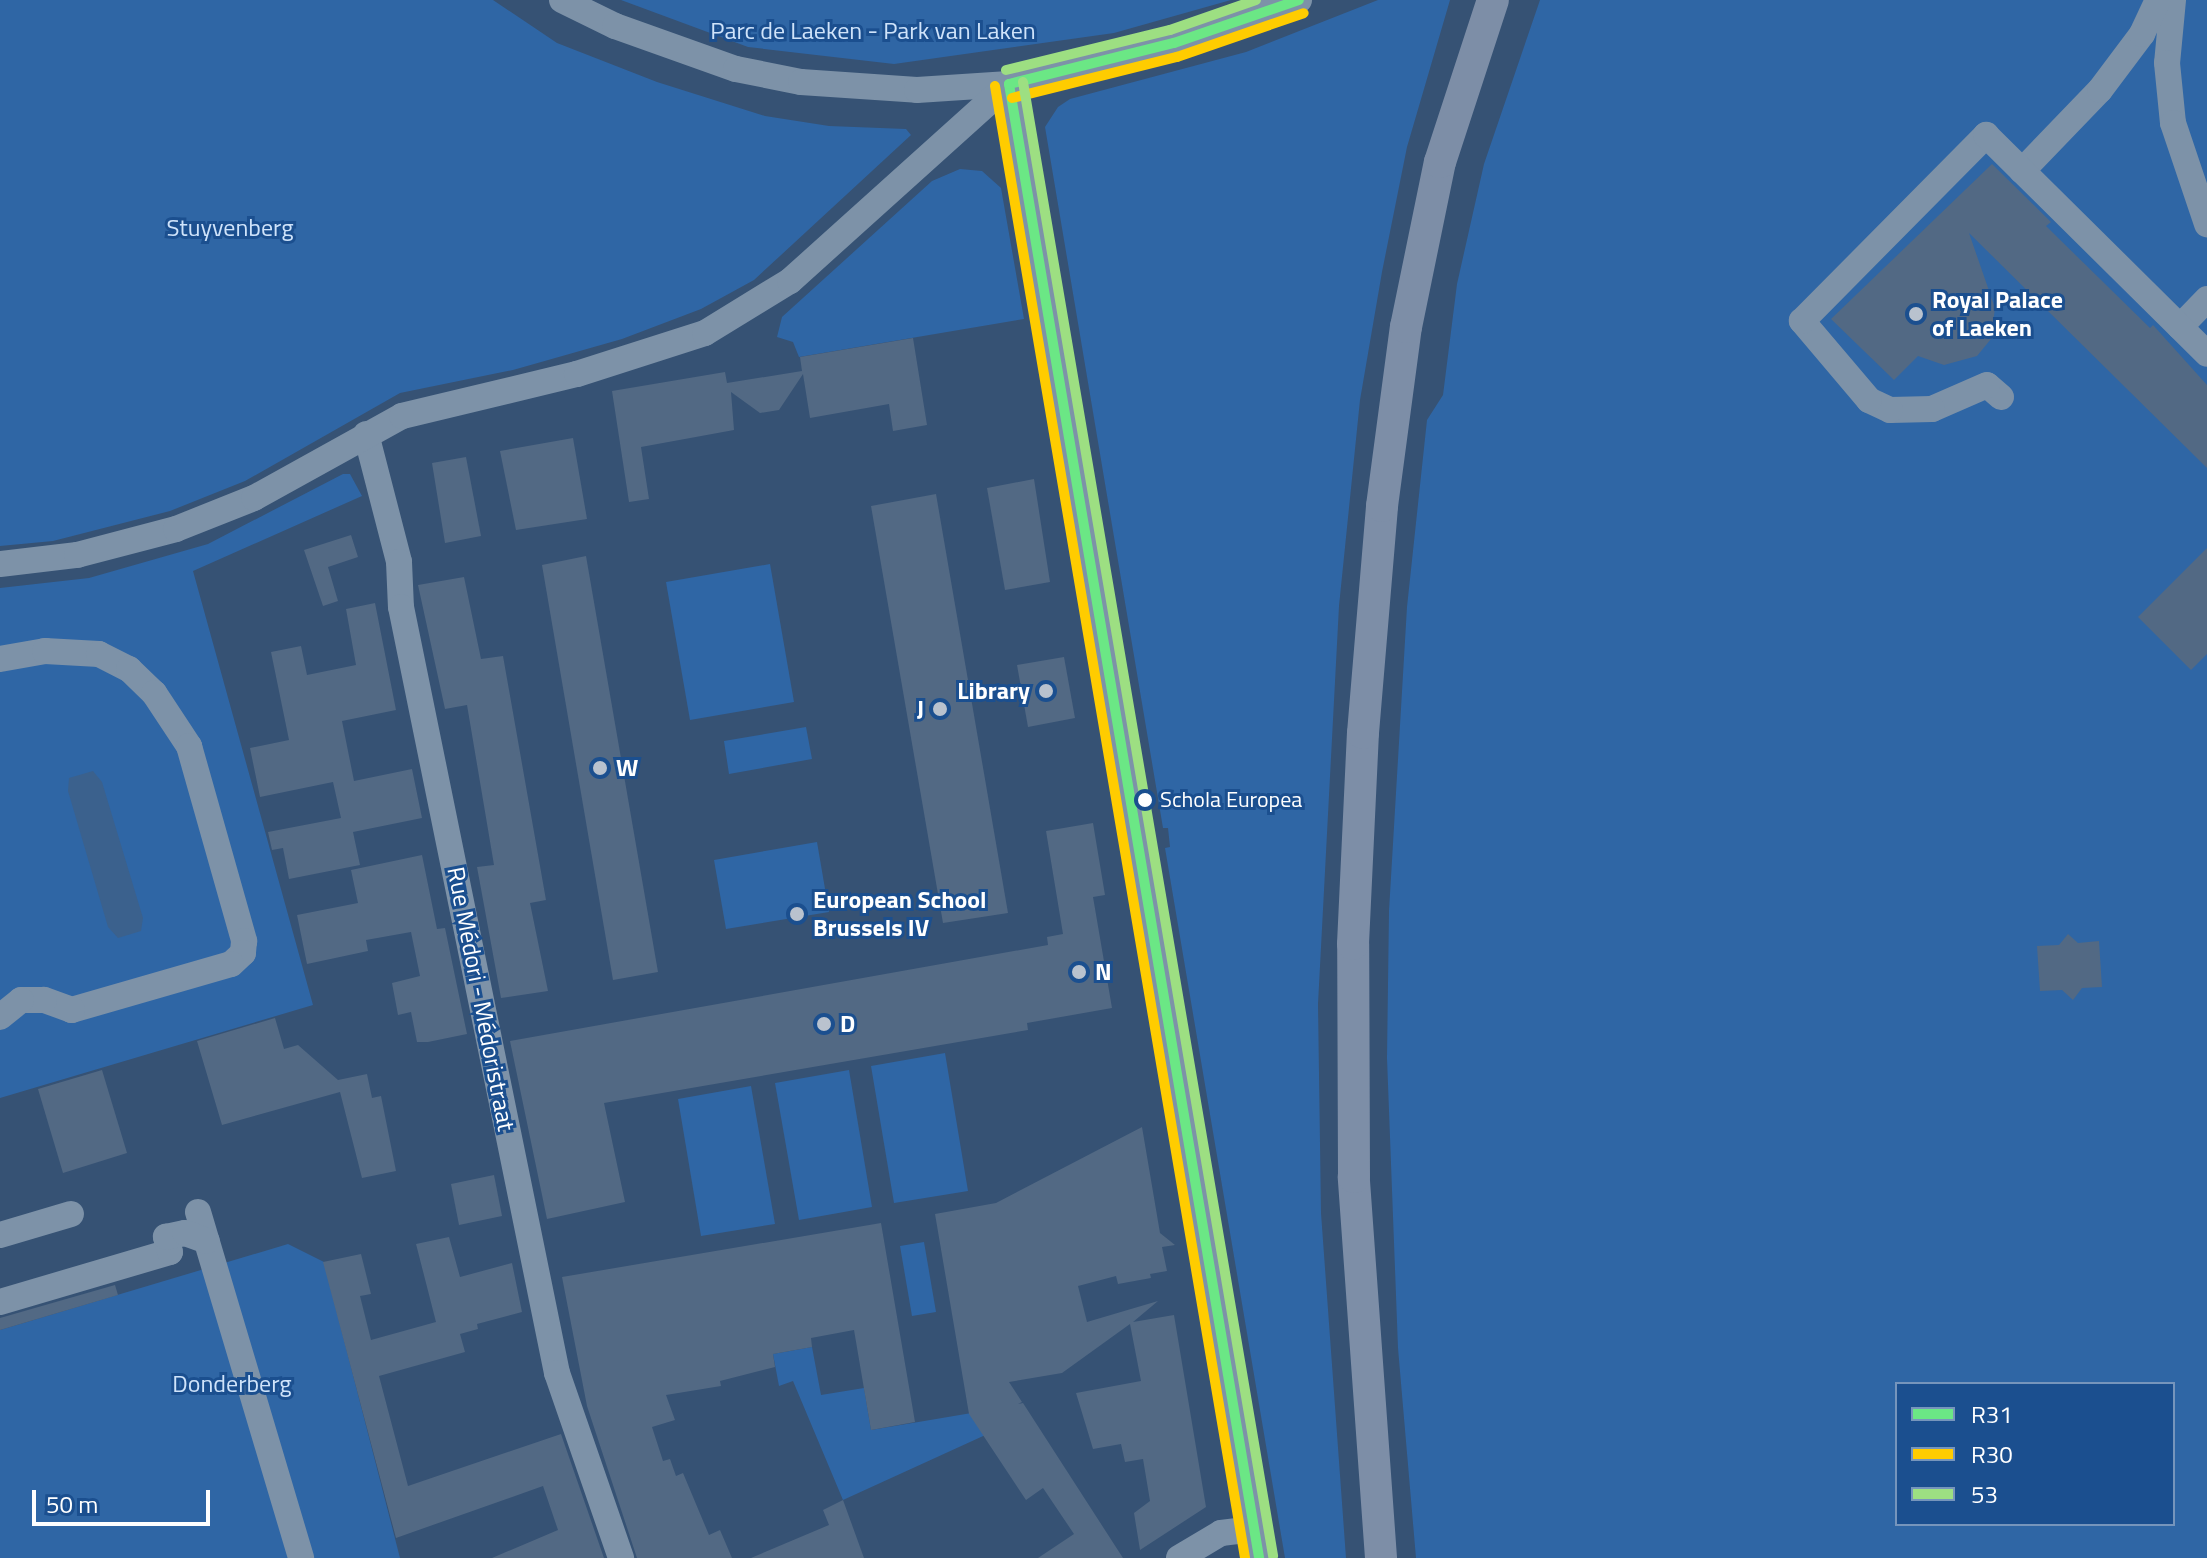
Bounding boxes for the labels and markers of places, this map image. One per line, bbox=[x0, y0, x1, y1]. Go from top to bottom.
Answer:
place label: Royal Palace of Laeken bbox=[1932, 286, 2063, 342]
marker: Royal Palace of Laeken bbox=[1907, 305, 1925, 323]
place label: Library bbox=[957, 677, 1030, 705]
marker: Library bbox=[1037, 682, 1055, 700]
place label: J bbox=[917, 695, 924, 723]
marker: J bbox=[931, 700, 949, 718]
place label: W bbox=[616, 754, 638, 782]
marker: W bbox=[591, 759, 609, 777]
place label: Schola Europea bbox=[1160, 787, 1302, 813]
marker: Schola Europea bbox=[1137, 792, 1153, 808]
place label: European School Brussels IV bbox=[813, 886, 986, 942]
marker: European School Brussels IV bbox=[788, 905, 806, 923]
place label: N bbox=[1095, 958, 1112, 986]
marker: N bbox=[1070, 963, 1088, 981]
place label: D bbox=[840, 1010, 855, 1038]
marker: D bbox=[815, 1015, 833, 1033]

